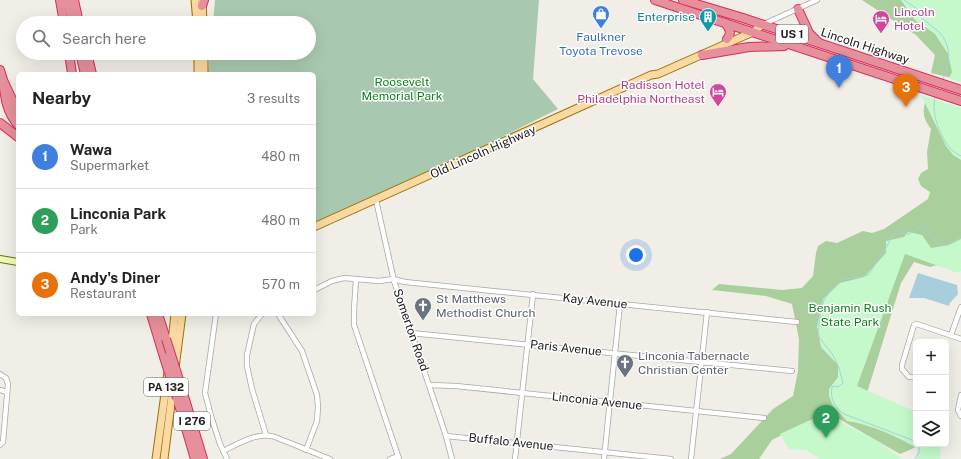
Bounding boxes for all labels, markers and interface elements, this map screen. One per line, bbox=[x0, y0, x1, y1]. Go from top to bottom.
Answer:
shop icon: Faulkner Toyota Trevose bbox=[591, 4, 611, 29]
place label: Lincoln Hotel bbox=[894, 5, 935, 33]
building icon: Enterprise bbox=[698, 7, 718, 32]
hotel icon: Lincoln Hotel bbox=[871, 9, 891, 34]
place label: Enterprise bbox=[637, 10, 695, 24]
search box bbox=[16, 16, 316, 60]
road number: US 1 bbox=[776, 25, 808, 43]
street label: Lincoln Highway bbox=[819, 25, 911, 67]
icon: search bbox=[30, 27, 52, 49]
text: Search here bbox=[62, 30, 146, 47]
place label: Faulkner Toyota Trevose bbox=[559, 30, 643, 58]
pin: 1 bbox=[826, 55, 852, 88]
pin: 3 bbox=[893, 74, 919, 107]
park label: Roosevelt Memorial Park bbox=[362, 75, 443, 103]
place label: Radisson Hotel Philadelphia Northeast bbox=[577, 78, 705, 106]
hotel icon: Radisson Hotel Philadelphia Northeast bbox=[708, 82, 728, 107]
text: Nearby bbox=[32, 88, 91, 108]
text: 3 results bbox=[247, 91, 300, 106]
street label: Old Lincoln Highway bbox=[428, 122, 539, 182]
text: Wawa bbox=[70, 141, 112, 158]
text: 1 bbox=[42, 149, 48, 164]
text: 480 m bbox=[261, 149, 300, 164]
text: Supermarket bbox=[70, 158, 149, 173]
text: Linconia Park bbox=[70, 205, 166, 222]
text: 2 bbox=[41, 213, 49, 228]
text: 480 m bbox=[261, 213, 300, 228]
text: Park bbox=[70, 222, 98, 237]
your location bbox=[626, 245, 646, 265]
text: Andy's Diner bbox=[70, 269, 160, 286]
text: 3 bbox=[41, 277, 49, 292]
text: 570 m bbox=[262, 277, 300, 292]
text: Restaurant bbox=[70, 286, 136, 301]
street label: Somerton Road bbox=[390, 287, 432, 373]
street label: Kay Avenue bbox=[562, 291, 628, 311]
place label: St Matthews Methodist Church bbox=[436, 292, 535, 320]
church icon: St Matthews Methodist Church bbox=[413, 296, 433, 321]
park label: Benjamin Rush State Park bbox=[809, 301, 891, 329]
street label: Paris Avenue bbox=[529, 337, 603, 359]
map controls bbox=[913, 339, 949, 447]
button: + bbox=[913, 339, 949, 375]
place label: Linconia Tabernacle Christian Center bbox=[638, 349, 750, 377]
church icon: Linconia Tabernacle Christian Center bbox=[615, 353, 635, 378]
button: − bbox=[913, 375, 949, 411]
road number: PA 132 bbox=[144, 378, 188, 396]
street label: Linconia Avenue bbox=[551, 389, 643, 413]
pin: 2 bbox=[813, 405, 839, 438]
button: layers bbox=[913, 411, 949, 447]
road number: I 276 bbox=[174, 412, 210, 430]
street label: Buffalo Avenue bbox=[468, 431, 554, 453]

